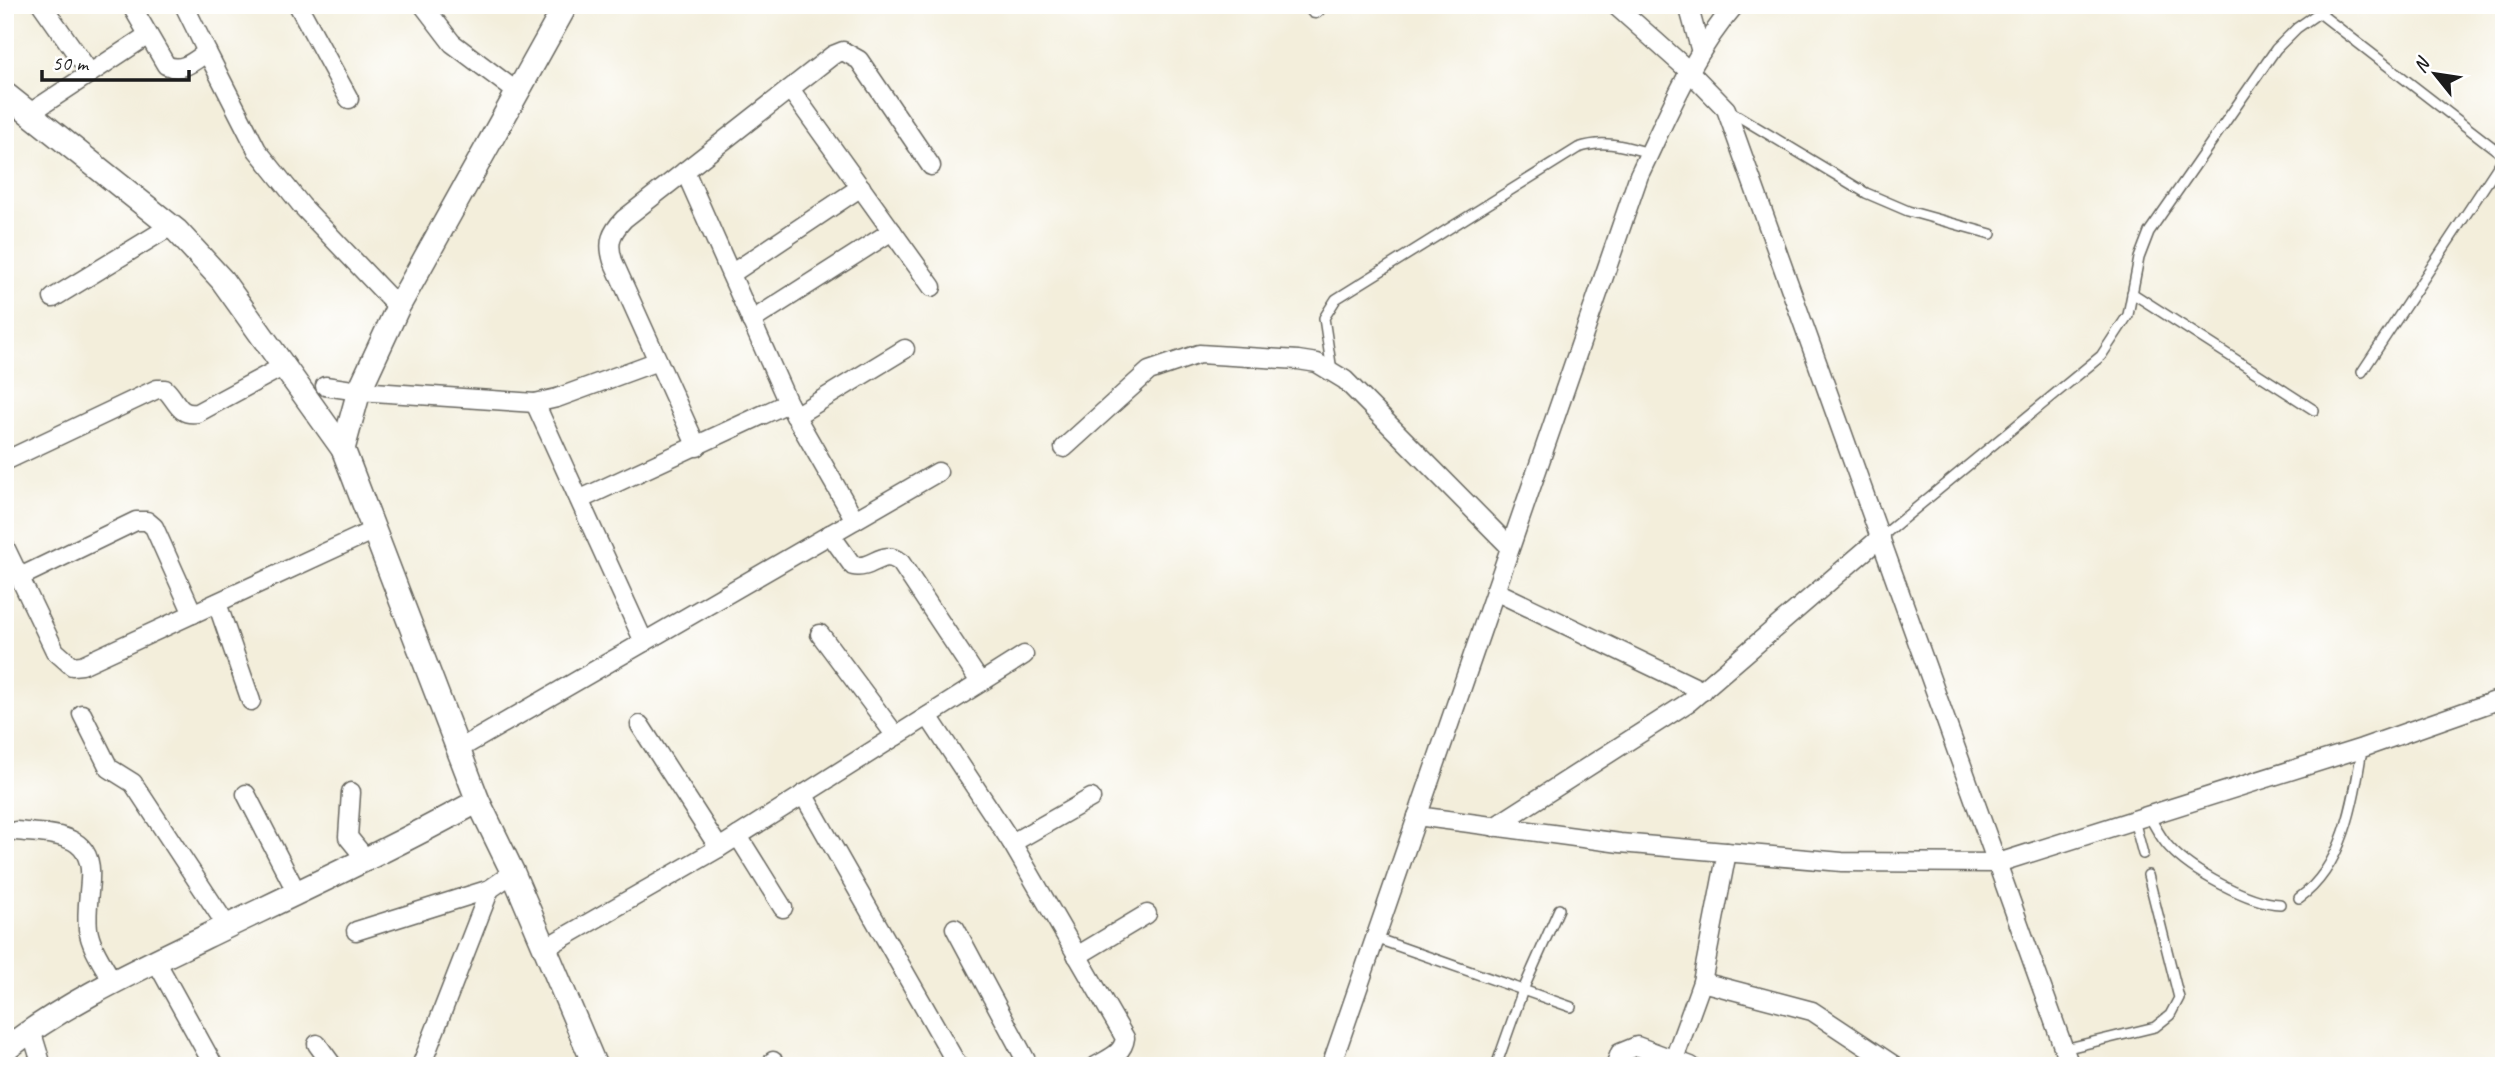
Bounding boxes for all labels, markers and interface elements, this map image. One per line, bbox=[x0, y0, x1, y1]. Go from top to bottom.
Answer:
scale bar bbox=[42, 38, 189, 82]
north arrow bbox=[2400, 38, 2470, 108]
text: 50 m bbox=[52, 50, 90, 76]
text: N bbox=[2408, 52, 2436, 77]

